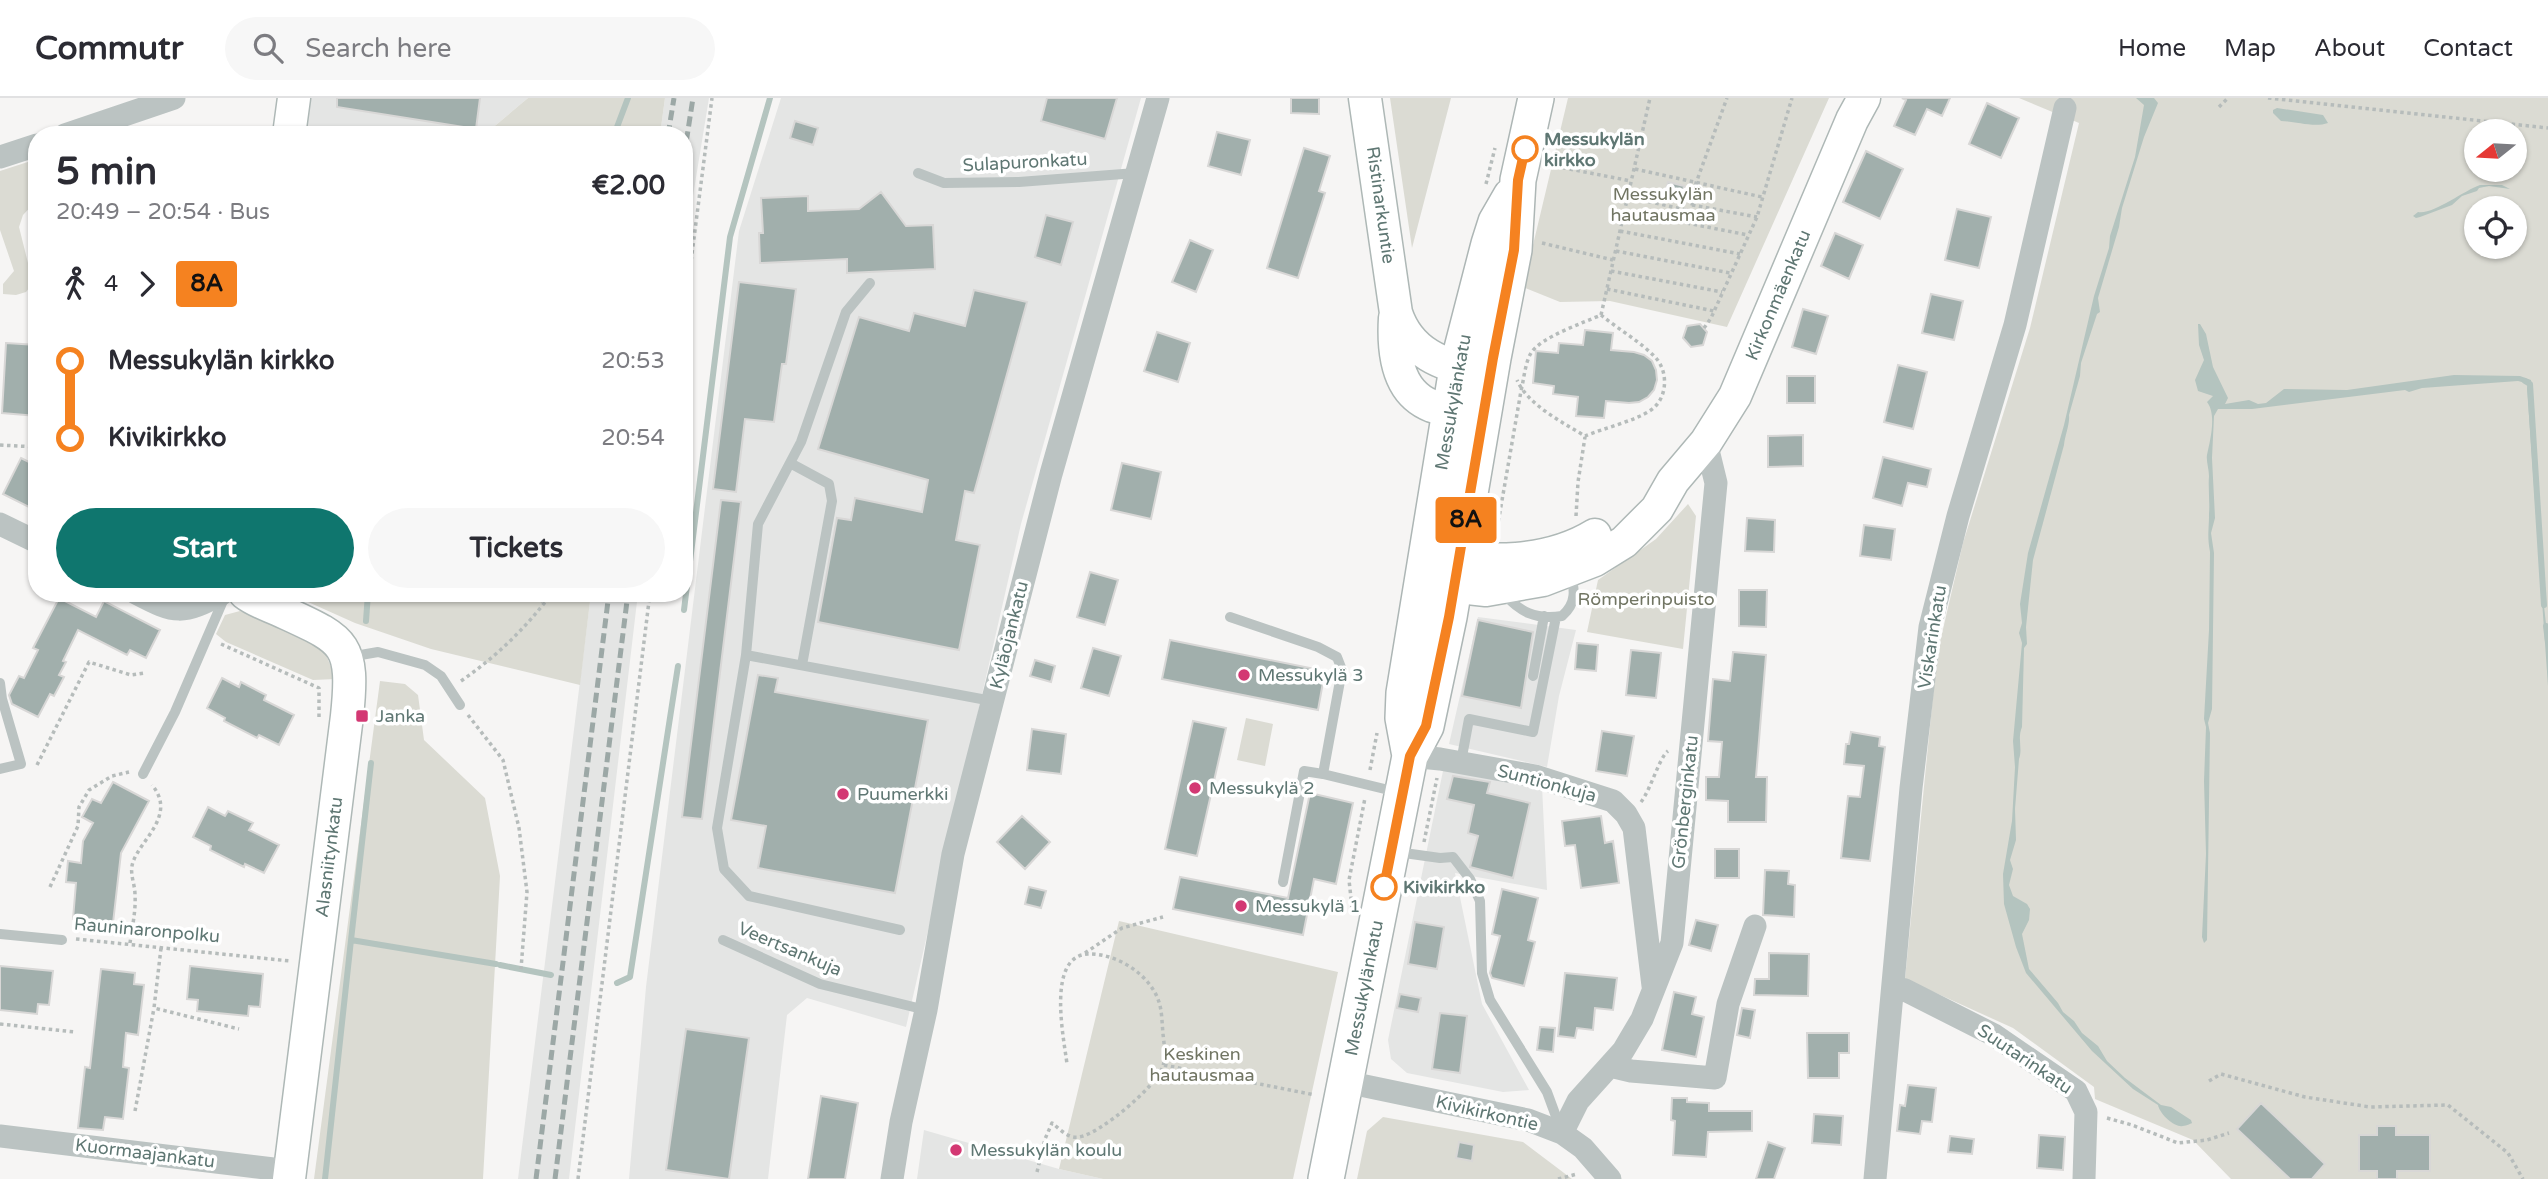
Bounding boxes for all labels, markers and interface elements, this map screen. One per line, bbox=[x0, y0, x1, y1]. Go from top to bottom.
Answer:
search box bbox=[225, 17, 715, 80]
text: Commutr bbox=[35, 29, 183, 68]
icon: search bbox=[249, 29, 287, 67]
text: Search here bbox=[305, 33, 451, 64]
text: Home bbox=[2118, 34, 2186, 63]
text: Map bbox=[2224, 34, 2276, 63]
text: About bbox=[2314, 34, 2385, 63]
text: Contact bbox=[2423, 34, 2513, 63]
north arrow bbox=[2464, 119, 2527, 182]
map controls bbox=[2464, 119, 2527, 259]
place label: Messukylän kirkko bbox=[1544, 128, 1645, 171]
marker: Messukylän kirkko bbox=[1512, 136, 1538, 162]
street label: Ristinarkuntie bbox=[1362, 145, 1400, 265]
street label: Sulapuronkatu bbox=[962, 148, 1088, 176]
text: 5 min bbox=[56, 149, 157, 195]
text: €2.00 bbox=[592, 170, 665, 201]
park label: Messukylän hautausmaa bbox=[1610, 183, 1716, 226]
button: locate bbox=[2464, 196, 2527, 259]
text: 20:49 – 20:54 · Bus bbox=[56, 198, 270, 226]
street label: Kirkonmäenkatu bbox=[1740, 226, 1816, 364]
icon: walk bbox=[56, 265, 94, 303]
icon: forward bbox=[128, 265, 166, 303]
text: 8A bbox=[190, 269, 223, 298]
text: 4 bbox=[104, 270, 118, 298]
street label: Messukylänkatu bbox=[1430, 332, 1476, 472]
text: Messukylän kirkko bbox=[108, 345, 335, 376]
text: 20:53 bbox=[601, 347, 665, 375]
text: Kivikirkko bbox=[108, 422, 227, 453]
text: 20:54 bbox=[601, 424, 665, 452]
line badge: 8A bbox=[1434, 497, 1498, 543]
text: 8A bbox=[1450, 505, 1482, 534]
button: Start bbox=[56, 508, 354, 588]
button: Tickets bbox=[368, 508, 665, 588]
street label: Kyläojankatu bbox=[985, 579, 1033, 691]
street label: Viskarinkatu bbox=[1913, 583, 1951, 691]
park label: Römperinpuisto bbox=[1577, 588, 1715, 610]
place label: Messukylä 3 bbox=[1258, 664, 1364, 686]
marker: Messukylä 3 bbox=[1236, 667, 1252, 683]
place label: Janka bbox=[376, 705, 425, 727]
marker: Janka bbox=[354, 708, 370, 724]
street label: Grönberginkatu bbox=[1667, 734, 1703, 870]
street label: Suntionkuja bbox=[1495, 759, 1599, 807]
place label: Messukylä 2 bbox=[1209, 777, 1315, 799]
marker: Messukylä 2 bbox=[1187, 780, 1203, 796]
place label: Puumerkki bbox=[857, 783, 949, 805]
marker: Puumerkki bbox=[835, 786, 851, 802]
street label: Alasniitynkatu bbox=[311, 795, 347, 919]
marker: Kivikirkko bbox=[1371, 874, 1397, 900]
place label: Kivikirkko bbox=[1403, 876, 1485, 898]
place label: Messukylä 1 bbox=[1255, 895, 1361, 917]
marker: Messukylä 1 bbox=[1233, 898, 1249, 914]
street label: Rauninaronpolku bbox=[73, 913, 221, 947]
street label: Veertsankuja bbox=[735, 917, 845, 981]
street label: Messukylänkatu bbox=[1340, 918, 1388, 1058]
street label: Suutarinkatu bbox=[1973, 1019, 2077, 1099]
park label: Keskinen hautausmaa bbox=[1149, 1043, 1255, 1086]
street label: Kivikirkontie bbox=[1434, 1091, 1540, 1135]
street label: Kuormaajankatu bbox=[74, 1134, 216, 1172]
place label: Messukylän koulu bbox=[970, 1139, 1122, 1161]
marker: Messukylän koulu bbox=[948, 1142, 964, 1158]

